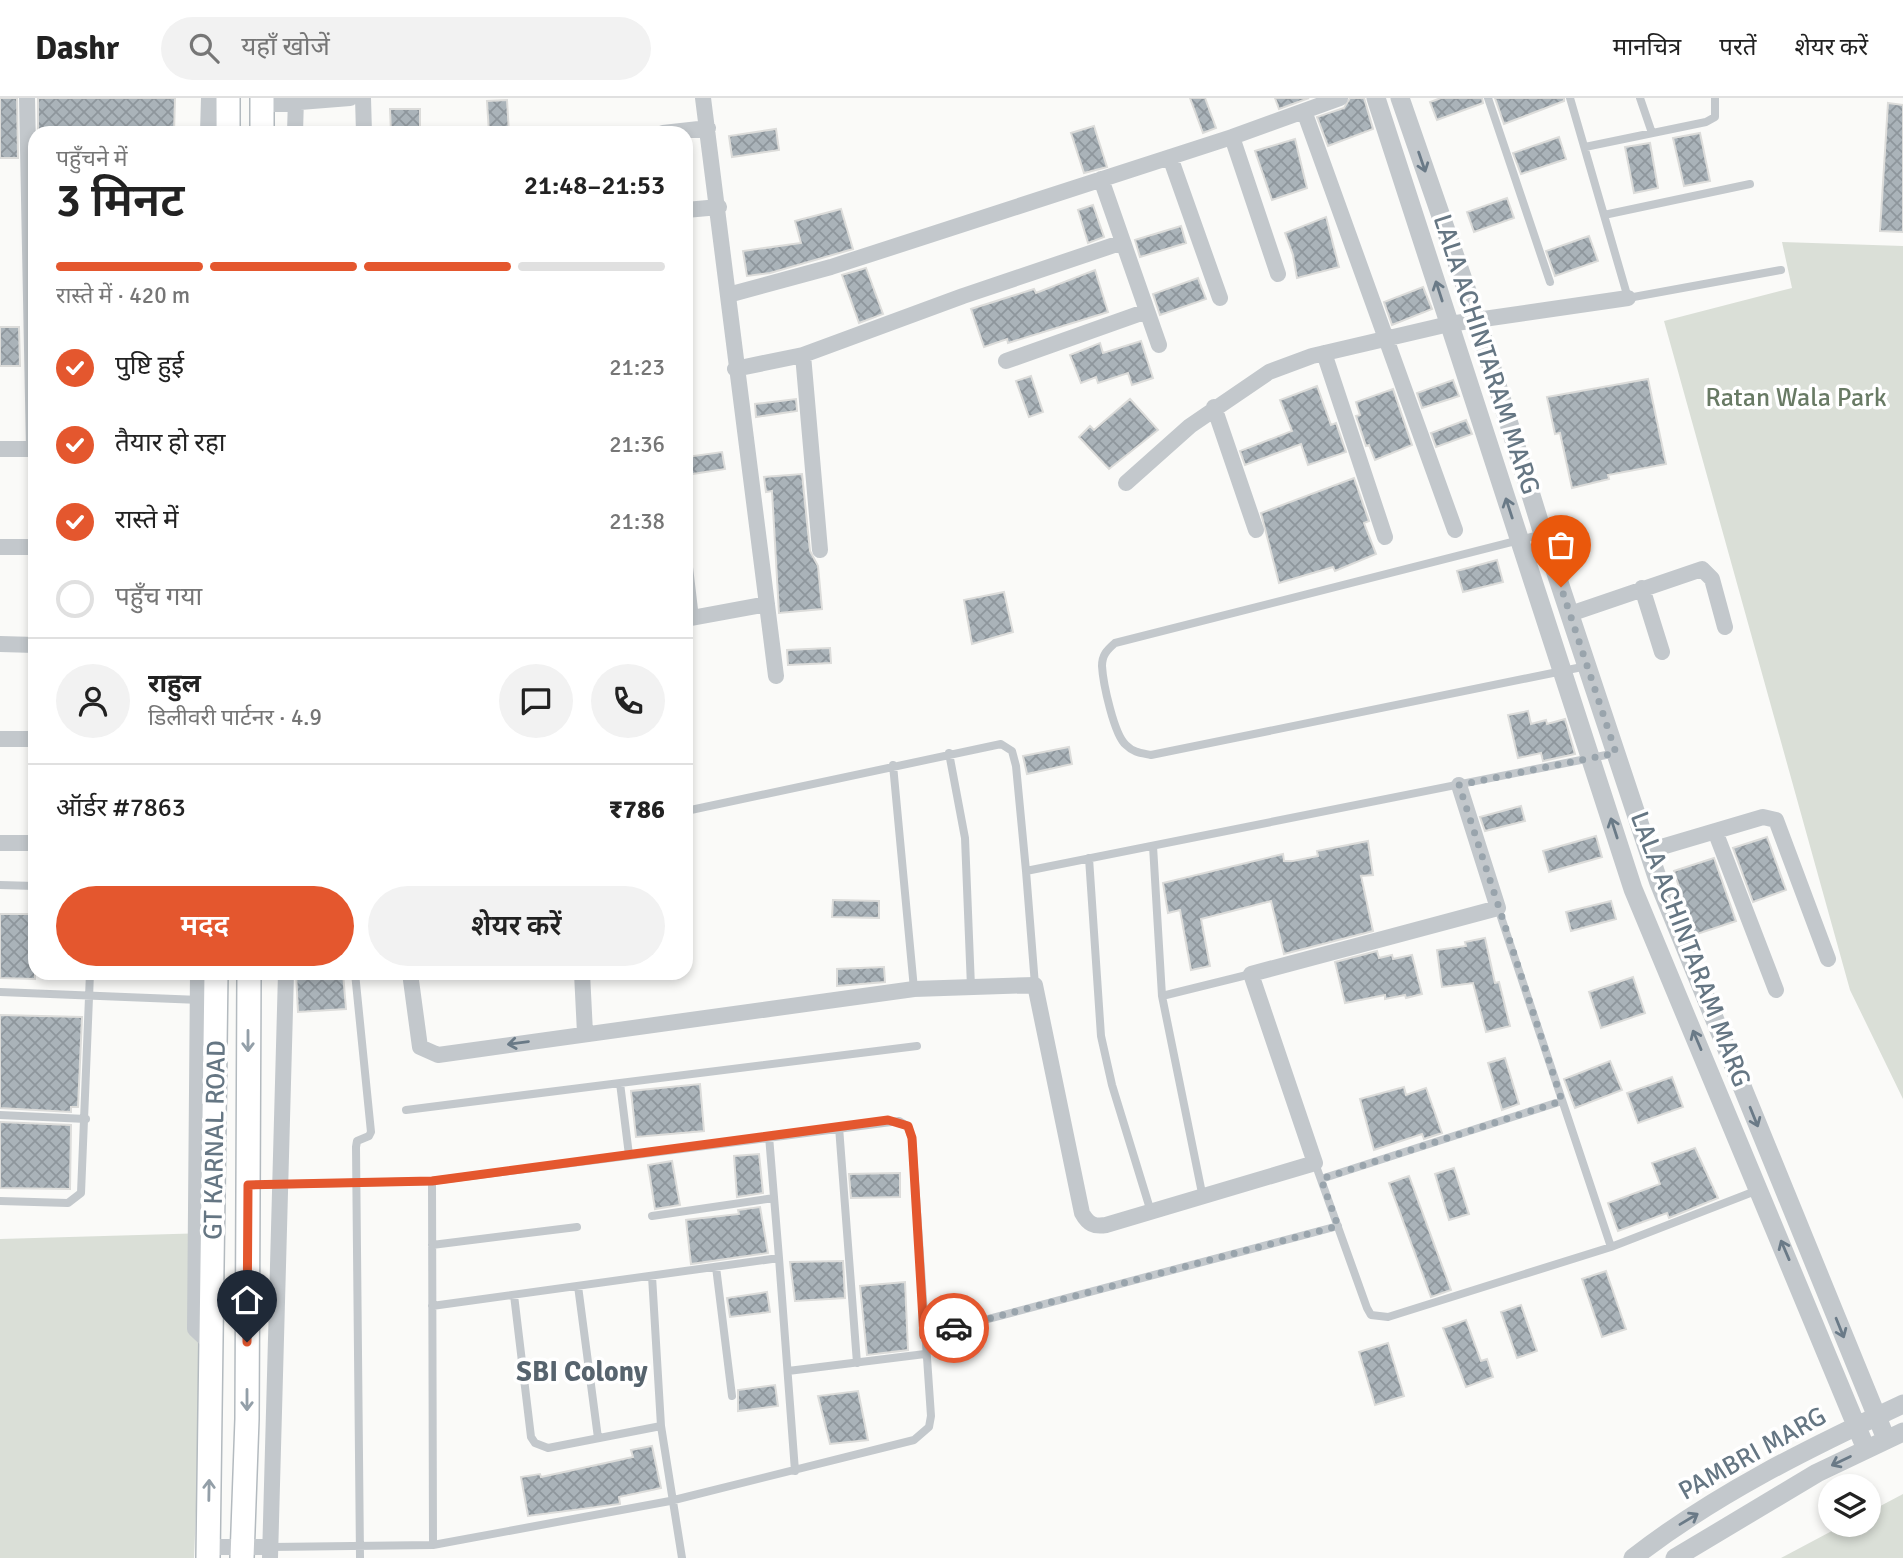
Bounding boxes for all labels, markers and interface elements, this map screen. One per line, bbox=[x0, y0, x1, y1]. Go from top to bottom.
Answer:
search box bbox=[161, 17, 651, 80]
text: Dashr bbox=[35, 28, 119, 69]
icon: search bbox=[185, 29, 223, 67]
text: यहाँ खोजें bbox=[241, 31, 330, 63]
text: मानचित्र bbox=[1613, 32, 1681, 62]
text: परतें bbox=[1719, 32, 1756, 62]
text: शेयर करें bbox=[1794, 32, 1868, 62]
text: पहुँचने में bbox=[56, 144, 127, 173]
one-way arrow bbox=[1417, 151, 1429, 173]
text: 21:48–21:53 bbox=[524, 170, 665, 202]
text: 3 मिनट bbox=[56, 173, 184, 229]
street label: LALA ACHINTARAM MARG bbox=[1426, 210, 1546, 498]
text: रास्ते में · 420 m bbox=[56, 281, 190, 310]
one-way arrow bbox=[1432, 281, 1444, 303]
icon: check bbox=[56, 349, 94, 387]
text: पुष्टि हुई bbox=[115, 350, 184, 382]
text: 21:23 bbox=[609, 353, 665, 382]
park label: Ratan Wala Park bbox=[1705, 382, 1887, 414]
icon: check bbox=[56, 426, 94, 464]
text: तैयार हो रहा bbox=[115, 427, 225, 459]
text: 21:36 bbox=[609, 430, 665, 459]
one-way arrow bbox=[1502, 497, 1515, 519]
icon: check bbox=[56, 503, 94, 541]
text: रास्ते में bbox=[115, 504, 179, 536]
text: 21:38 bbox=[609, 507, 665, 536]
pin bbox=[1531, 515, 1591, 587]
icon: bag bbox=[1542, 526, 1580, 564]
text: पहुँच गया bbox=[115, 581, 202, 613]
button: person bbox=[56, 664, 130, 738]
button: chat bbox=[499, 664, 573, 738]
button: phone bbox=[591, 664, 665, 738]
text: राहुल bbox=[148, 668, 201, 700]
text: डिलीवरी पार्टनर · 4.9 bbox=[148, 703, 322, 732]
text: ऑर्डर #7863 bbox=[56, 792, 186, 824]
text: ₹786 bbox=[609, 794, 665, 826]
street label: LALA ACHINTARAM MARG bbox=[1623, 807, 1757, 1092]
one-way arrow bbox=[1607, 818, 1619, 840]
button: मदद bbox=[56, 886, 354, 966]
button: शेयर करें bbox=[368, 886, 665, 966]
one-way arrow bbox=[242, 1029, 255, 1052]
one-way arrow bbox=[1689, 1030, 1702, 1051]
one-way arrow bbox=[507, 1036, 530, 1049]
street label: GT KARNAL ROAD bbox=[197, 1040, 233, 1240]
one-way arrow bbox=[1749, 1106, 1762, 1128]
one-way arrow bbox=[1778, 1239, 1791, 1261]
pin bbox=[217, 1270, 277, 1342]
icon: home bbox=[228, 1281, 266, 1319]
courier bbox=[919, 1293, 989, 1363]
icon: car bbox=[935, 1309, 973, 1347]
one-way arrow bbox=[1835, 1316, 1848, 1338]
district label: SBI Colony bbox=[516, 1355, 648, 1389]
one-way arrow bbox=[240, 1389, 254, 1412]
street label: PAMBRI MARG bbox=[1673, 1400, 1832, 1508]
one-way arrow bbox=[1831, 1455, 1852, 1468]
map controls bbox=[1818, 1474, 1881, 1537]
button: layers bbox=[1818, 1474, 1881, 1537]
one-way arrow bbox=[202, 1479, 216, 1502]
one-way arrow bbox=[1678, 1511, 1698, 1525]

